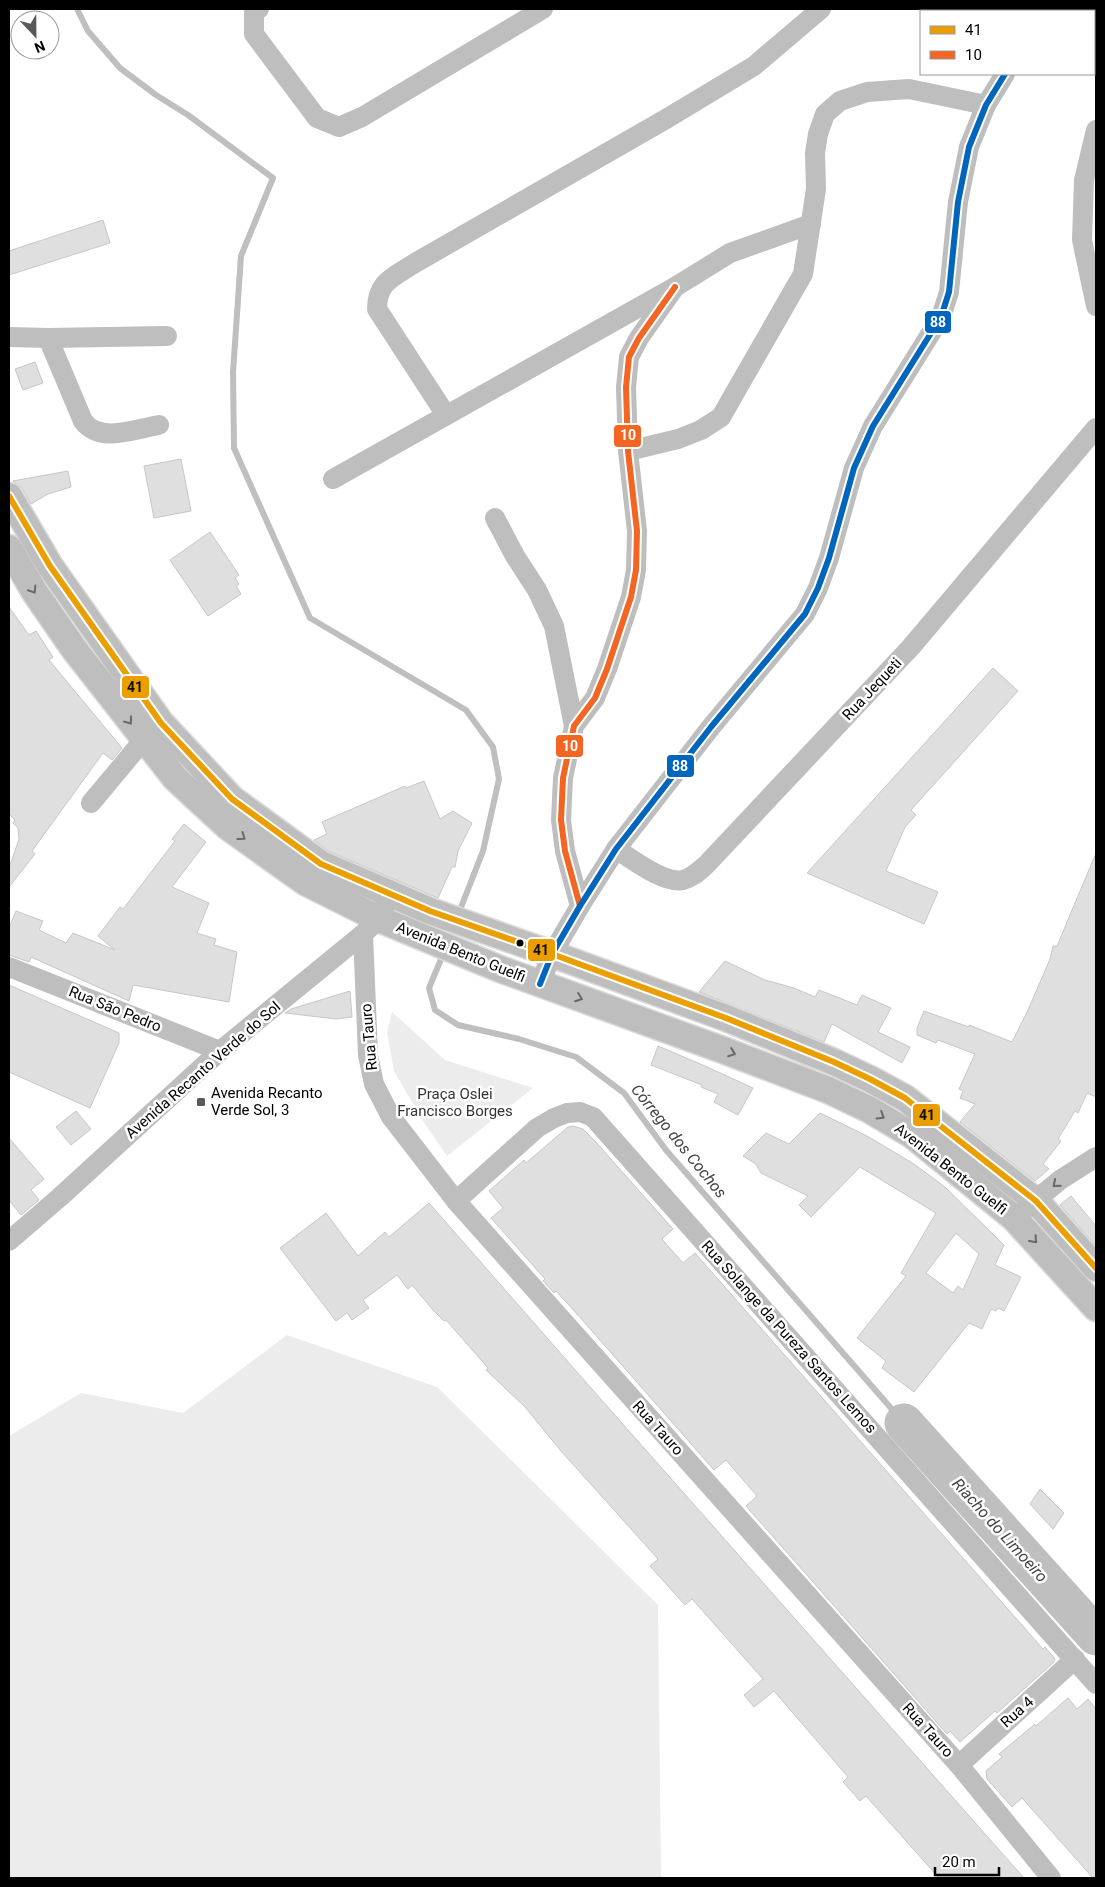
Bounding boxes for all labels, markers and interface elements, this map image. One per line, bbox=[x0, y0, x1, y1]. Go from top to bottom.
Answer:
north arrow bbox=[10, 10, 60, 60]
legend bbox=[920, 10, 1095, 75]
text: 41 bbox=[965, 21, 982, 39]
text: N bbox=[32, 38, 47, 56]
text: 10 bbox=[965, 46, 982, 64]
line badge: 88 bbox=[924, 310, 952, 334]
text: 88 bbox=[930, 314, 946, 330]
line badge: 10 bbox=[613, 424, 642, 448]
text: 10 bbox=[620, 427, 636, 443]
one-way arrow bbox=[27, 584, 37, 593]
street label: Rua Jequeti bbox=[839, 654, 905, 724]
line badge: 41 bbox=[121, 675, 150, 699]
text: 41 bbox=[127, 679, 143, 695]
one-way arrow bbox=[124, 715, 132, 724]
line badge: 10 bbox=[555, 734, 584, 758]
text: 10 bbox=[562, 738, 578, 754]
line badge: 88 bbox=[666, 754, 695, 778]
text: 88 bbox=[672, 758, 688, 774]
one-way arrow bbox=[236, 831, 246, 840]
street label: Avenida Bento Guelfi bbox=[394, 918, 528, 986]
unlabelled marker bbox=[515, 938, 525, 948]
line badge: 41 bbox=[527, 938, 556, 962]
text: 41 bbox=[533, 942, 549, 958]
street label: Rua São Pedro bbox=[66, 982, 164, 1036]
one-way arrow bbox=[574, 992, 583, 1002]
street label: Avenida Recanto Verde do Sol bbox=[122, 998, 284, 1142]
street label: Rua Tauro bbox=[357, 1003, 381, 1071]
one-way arrow bbox=[727, 1047, 736, 1057]
water label: Córrego dos Cochos bbox=[627, 1080, 731, 1202]
place label: Avenida Recanto Verde Sol, 3 bbox=[211, 1084, 323, 1119]
park label: Praça Oslei Francisco Borges bbox=[397, 1085, 513, 1120]
marker: Avenida Recanto Verde Sol, 3 bbox=[195, 1096, 207, 1108]
line badge: 41 bbox=[912, 1103, 941, 1127]
text: 41 bbox=[919, 1107, 935, 1123]
one-way arrow bbox=[876, 1110, 885, 1120]
street label: Avenida Bento Guelfi bbox=[891, 1119, 1011, 1219]
one-way arrow bbox=[1052, 1178, 1061, 1187]
one-way arrow bbox=[1029, 1235, 1038, 1244]
street label: Rua Solange da Pureza Santos Lemos bbox=[698, 1237, 880, 1437]
street label: Rua Tauro bbox=[629, 1397, 687, 1459]
water label: Riacho do Limoeiro bbox=[948, 1474, 1052, 1586]
street label: Rua 4 bbox=[997, 1692, 1037, 1731]
street label: Rua Tauro bbox=[899, 1699, 957, 1761]
scale bar bbox=[935, 1844, 999, 1876]
text: 20 m bbox=[942, 1853, 976, 1871]

